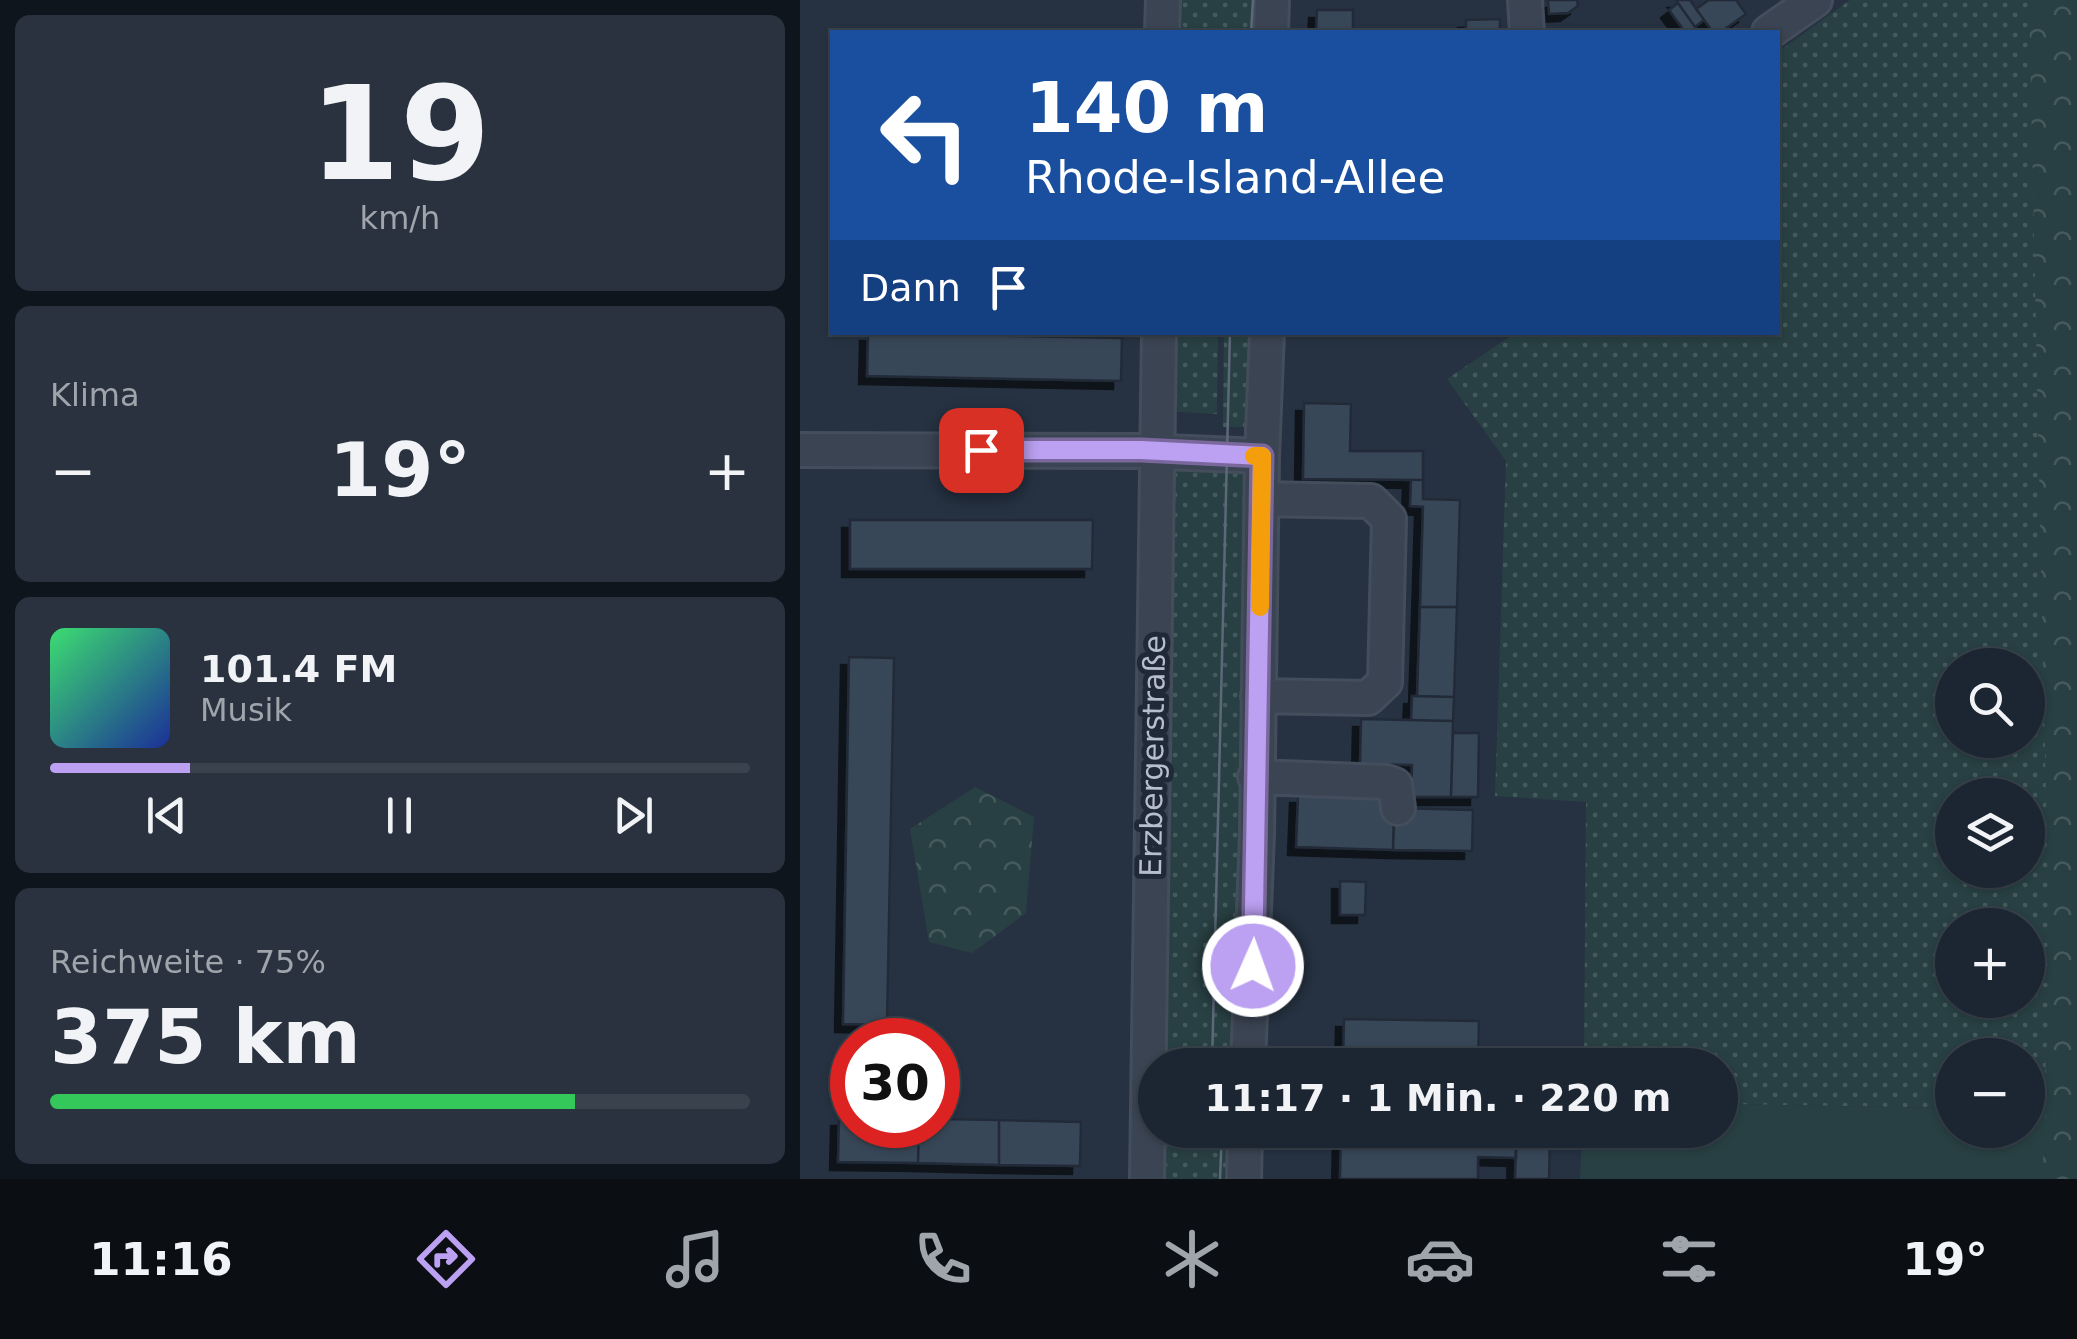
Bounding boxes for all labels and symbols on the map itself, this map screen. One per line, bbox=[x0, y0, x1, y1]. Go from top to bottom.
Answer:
pin bbox=[939, 408, 1024, 493]
street label: Erzbergerstraße bbox=[1133, 635, 1172, 877]
position arrow bbox=[1201, 914, 1305, 1018]
speed limit sign: 30 bbox=[830, 1018, 960, 1148]

